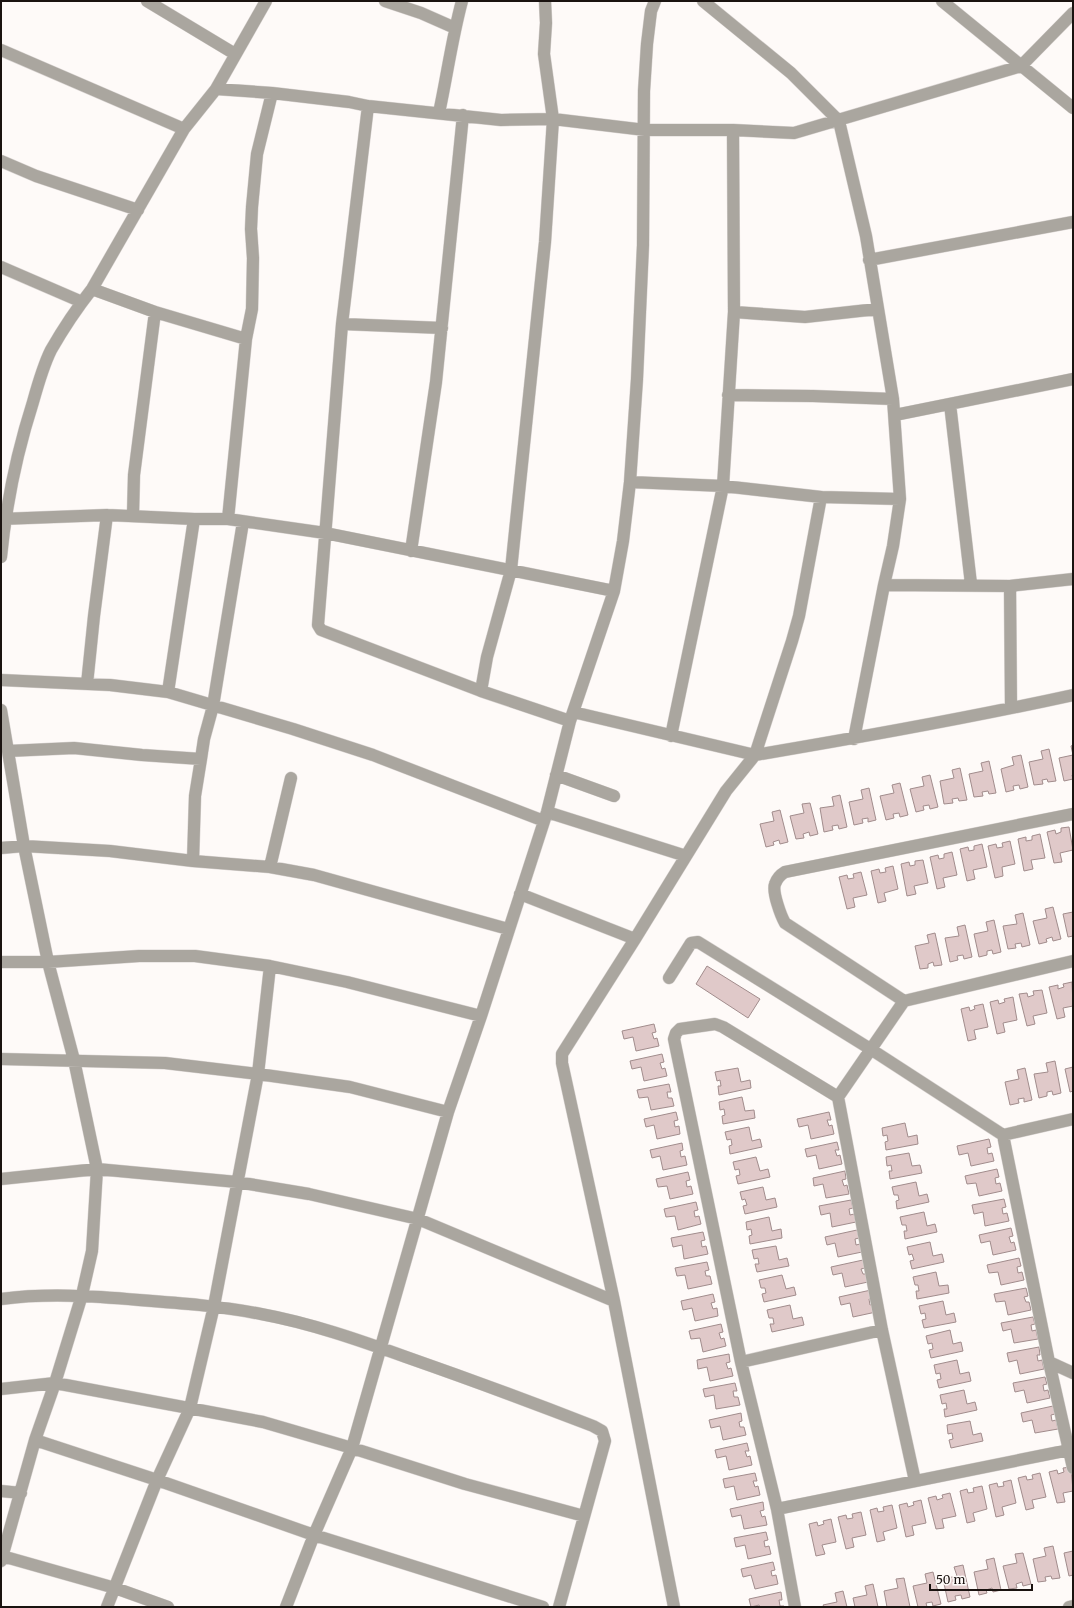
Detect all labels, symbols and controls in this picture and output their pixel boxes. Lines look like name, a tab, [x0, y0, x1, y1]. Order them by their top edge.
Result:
scale bar	[930, 1566, 1032, 1592]
text: 50 m	[936, 1572, 965, 1587]

